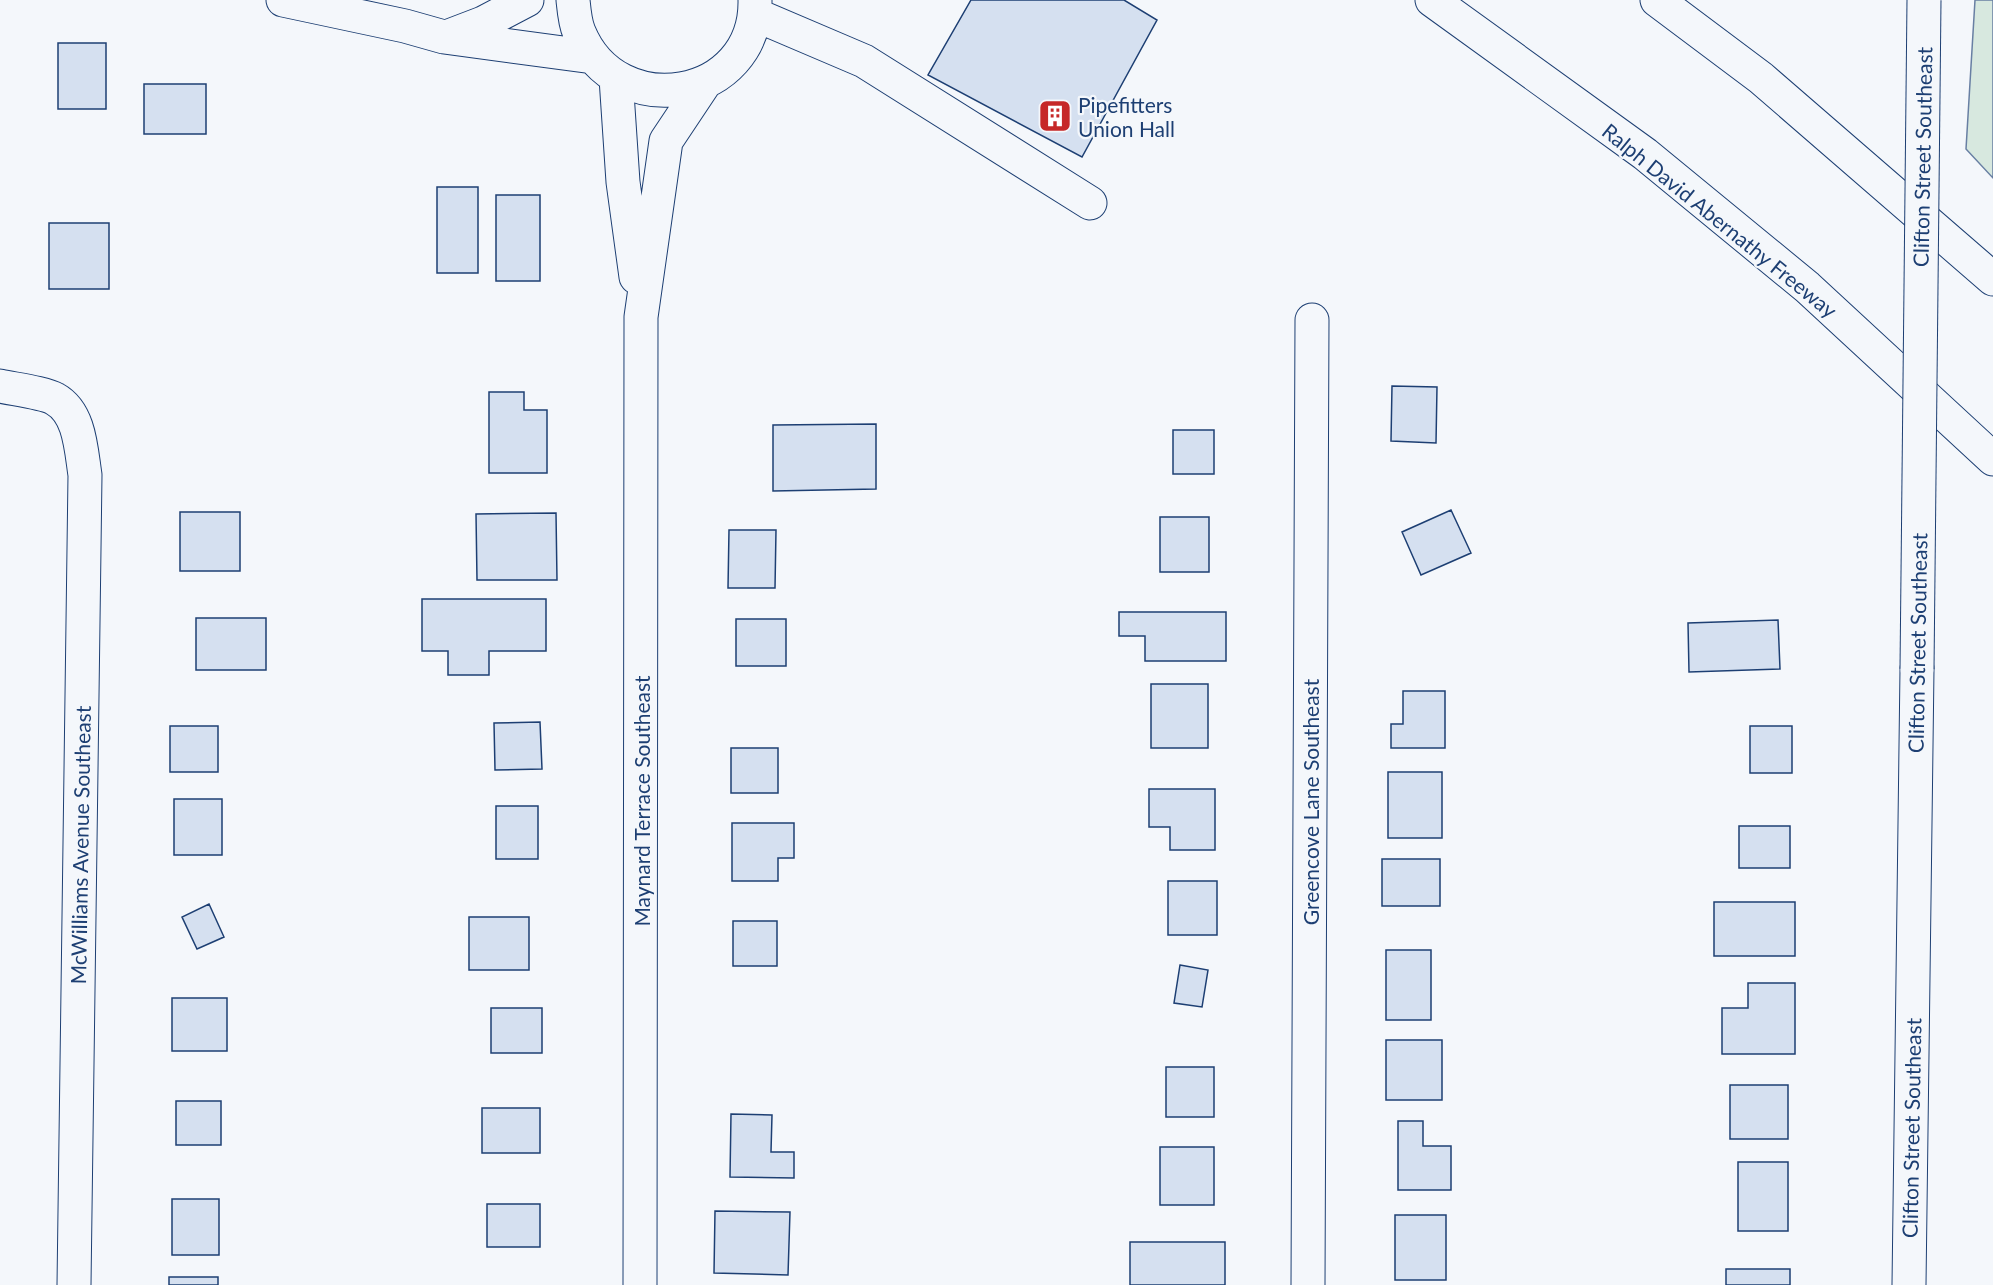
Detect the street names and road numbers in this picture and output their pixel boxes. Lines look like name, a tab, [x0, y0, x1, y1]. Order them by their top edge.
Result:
street label: Clifton Street Southeast	[1908, 46, 1936, 267]
street label: Ralph David Abernathy Freeway	[1598, 118, 1842, 322]
street label: Clifton Street Southeast	[1903, 532, 1931, 753]
street label: Maynard Terrace Southeast	[629, 675, 654, 927]
street label: Greencove Lane Southeast	[1298, 678, 1323, 925]
street label: McWilliams Avenue Southeast	[65, 705, 95, 985]
street label: Clifton Street Southeast	[1897, 1017, 1925, 1238]

